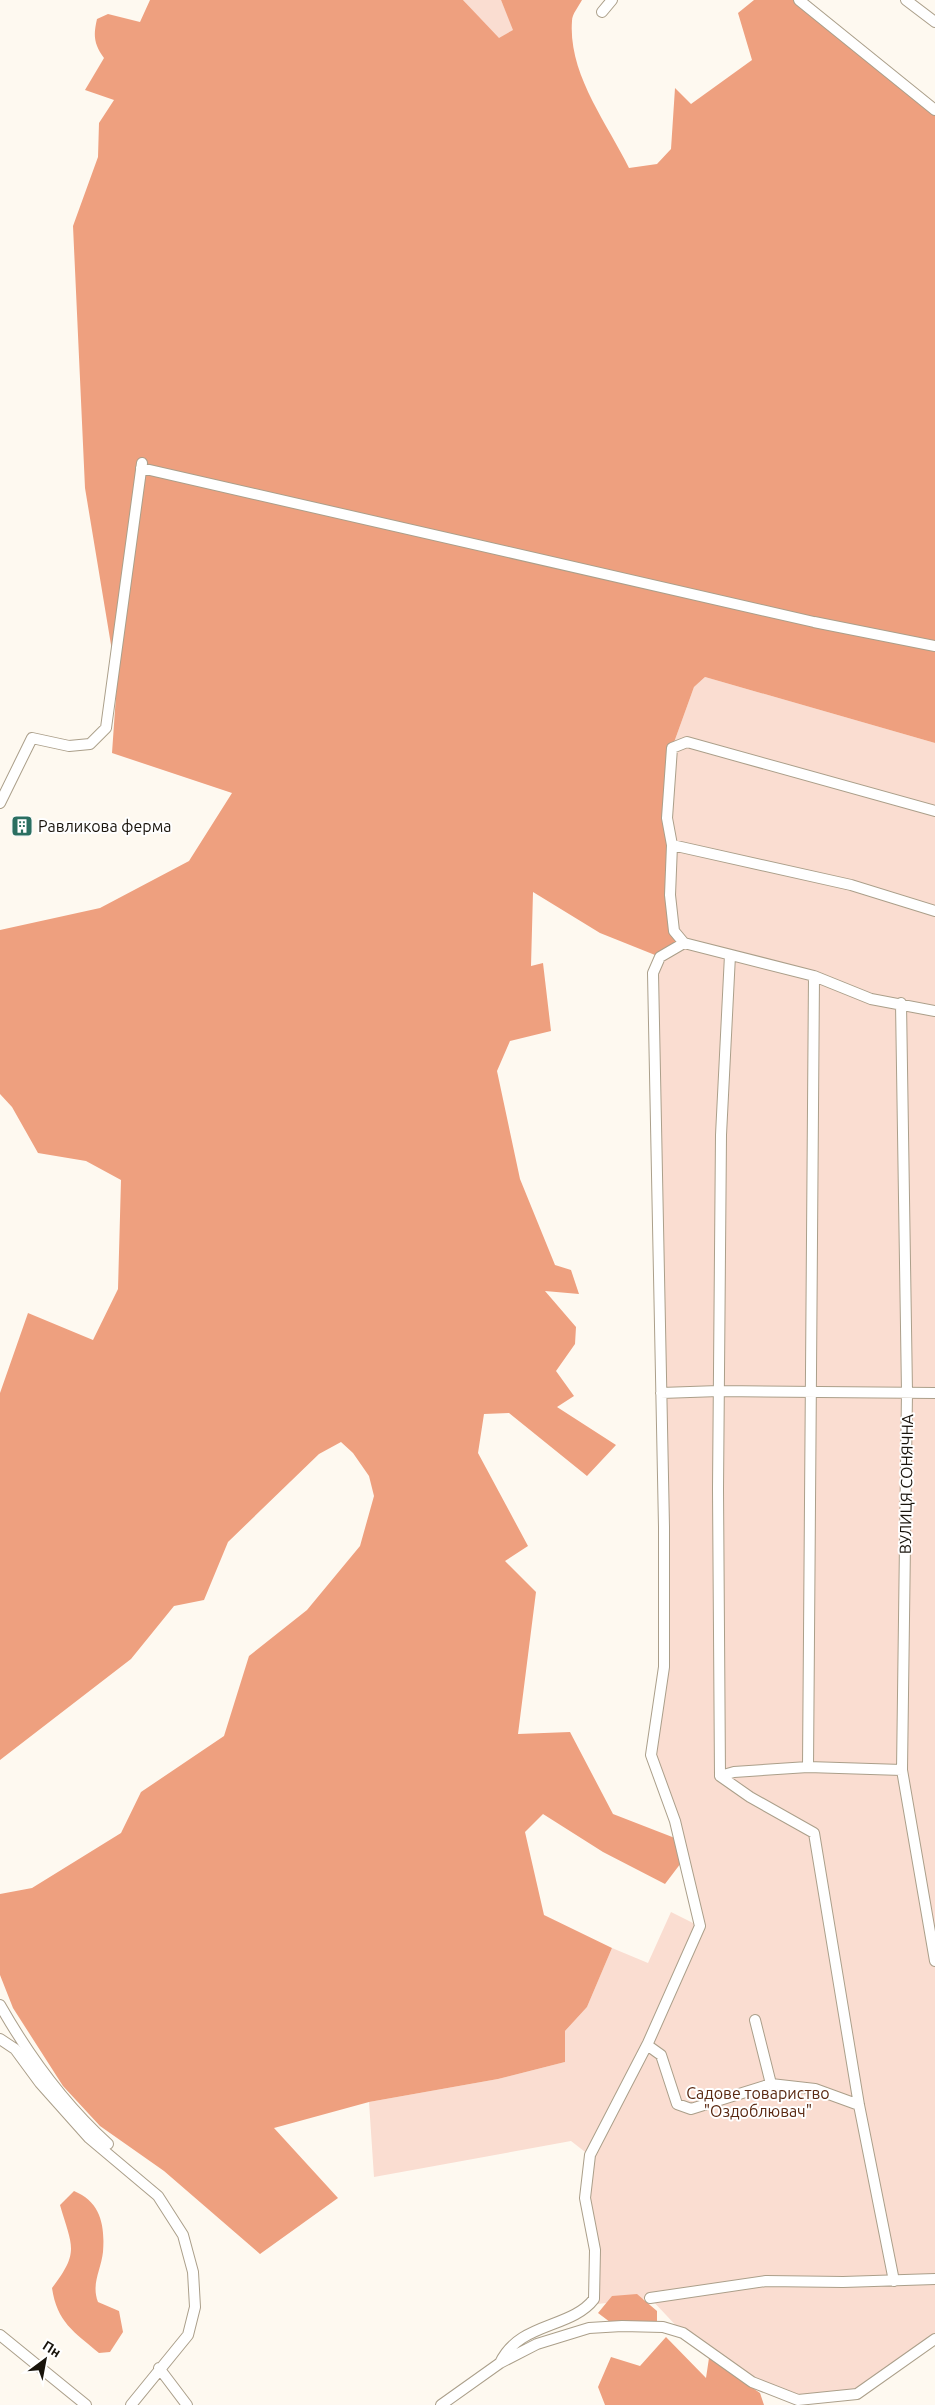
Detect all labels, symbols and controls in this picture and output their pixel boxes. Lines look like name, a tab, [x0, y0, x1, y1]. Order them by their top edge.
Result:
building icon: Равликова ферма	[10, 814, 34, 838]
place label: Равликова ферма	[38, 817, 172, 835]
street label: ВУЛИЦЯ СОНЯЧНА	[896, 1413, 916, 1554]
park label: Садове товариство "Оздоблювач"	[686, 2084, 830, 2120]
north arrow	[20, 2335, 70, 2385]
text: Пн	[40, 2337, 64, 2361]

